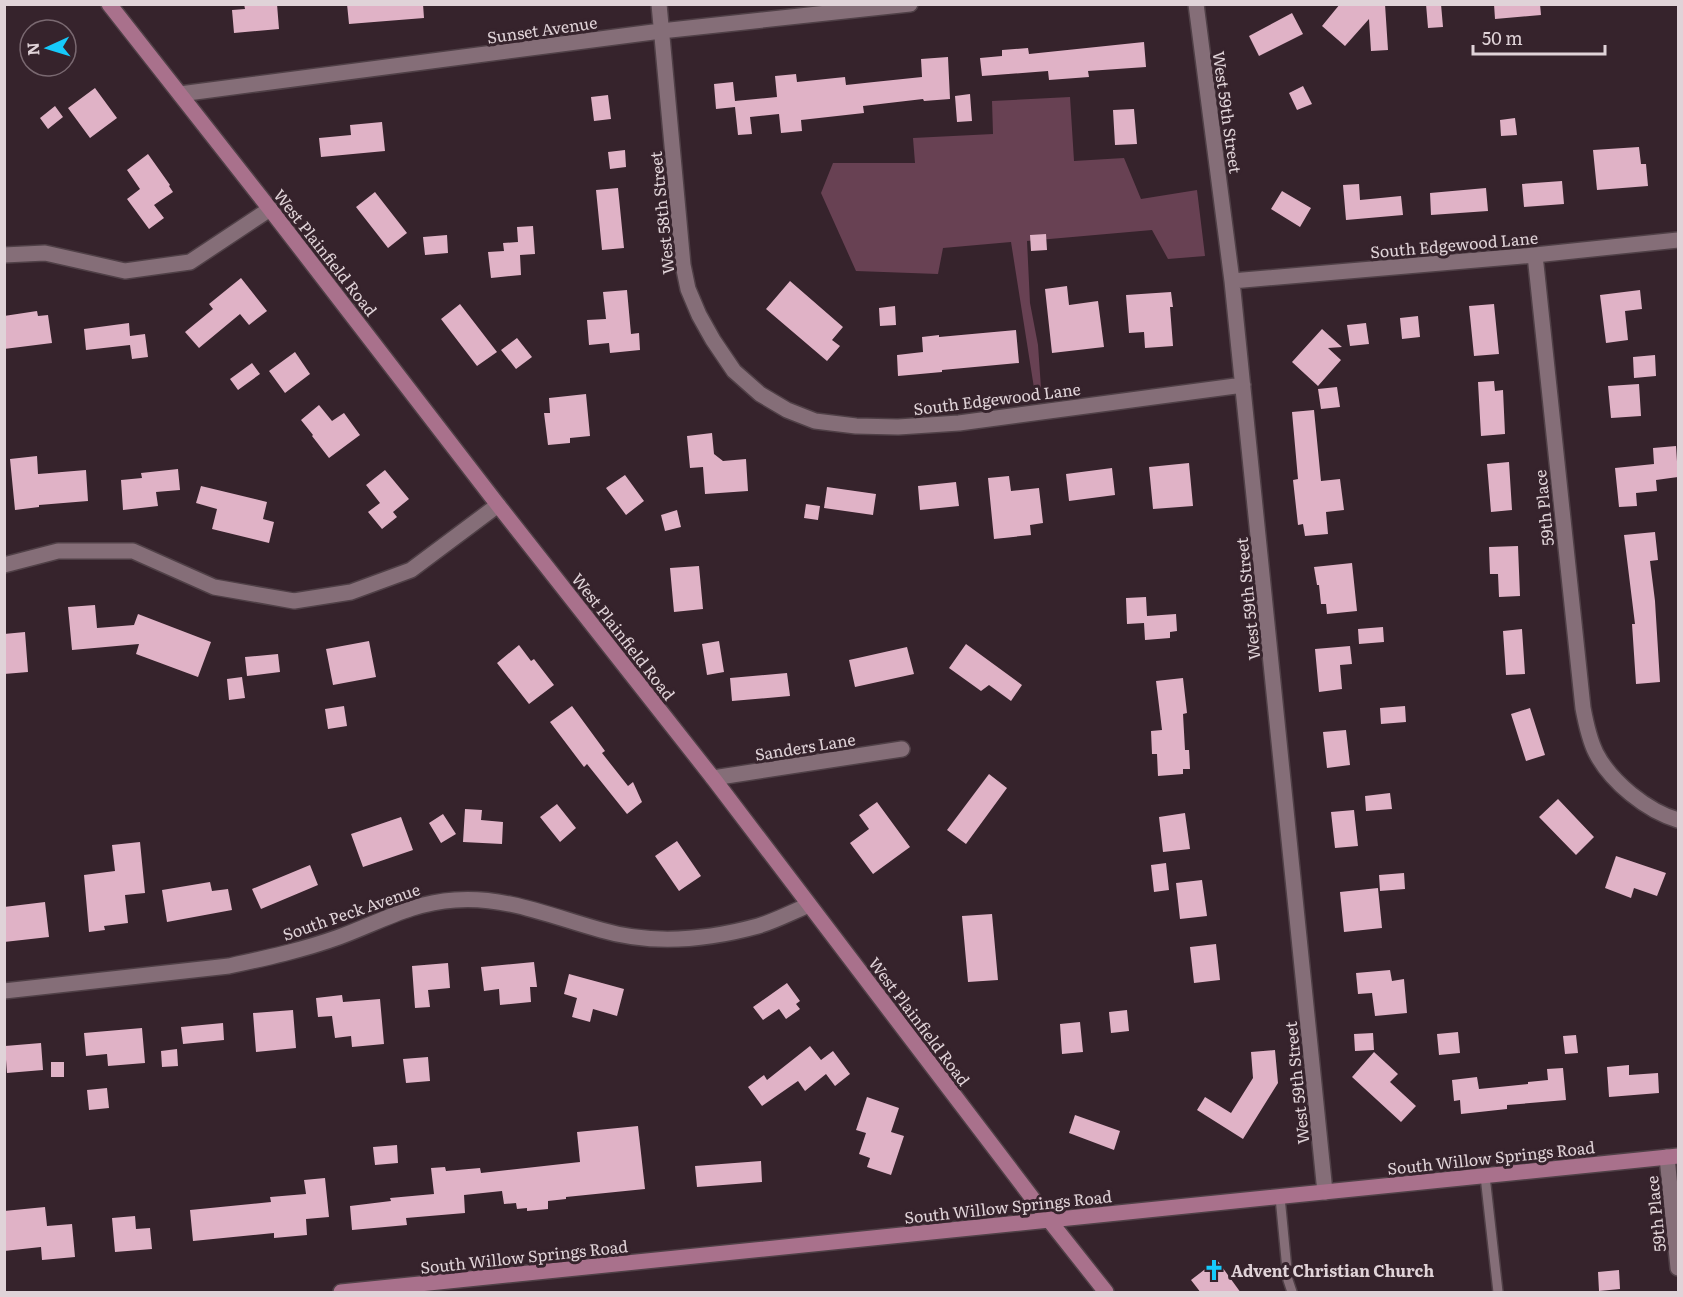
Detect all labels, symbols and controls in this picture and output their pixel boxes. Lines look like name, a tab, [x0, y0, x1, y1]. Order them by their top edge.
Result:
street label: Sunset Avenue	[485, 9, 599, 49]
north arrow	[18, 18, 78, 78]
scale bar	[1473, 18, 1605, 56]
text: 50 m	[1482, 24, 1523, 51]
text: N	[20, 42, 44, 57]
street label: West 59th Street	[1208, 49, 1249, 175]
street label: West 58th Street	[643, 150, 679, 276]
street label: West Plainfield Road	[269, 183, 384, 321]
street label: South Edgewood Lane	[1369, 225, 1539, 263]
street label: South Edgewood Lane	[912, 376, 1082, 420]
street label: 59th Place	[1527, 469, 1559, 547]
street label: West 59th Street	[1229, 536, 1265, 662]
street label: West Plainfield Road	[567, 567, 682, 705]
street label: Sanders Lane	[753, 726, 857, 766]
street label: South Peck Avenue	[279, 876, 423, 946]
street label: West Plainfield Road	[864, 952, 977, 1091]
street label: West 59th Street	[1278, 1020, 1314, 1146]
street label: South Willow Springs Road	[1386, 1134, 1596, 1180]
street label: 59th Place	[1639, 1175, 1671, 1253]
street label: South Willow Springs Road	[903, 1183, 1113, 1229]
street label: South Willow Springs Road	[419, 1233, 629, 1279]
church icon: Advent Christian Church	[1202, 1258, 1226, 1282]
place label: Advent Christian Church	[1231, 1258, 1434, 1282]

